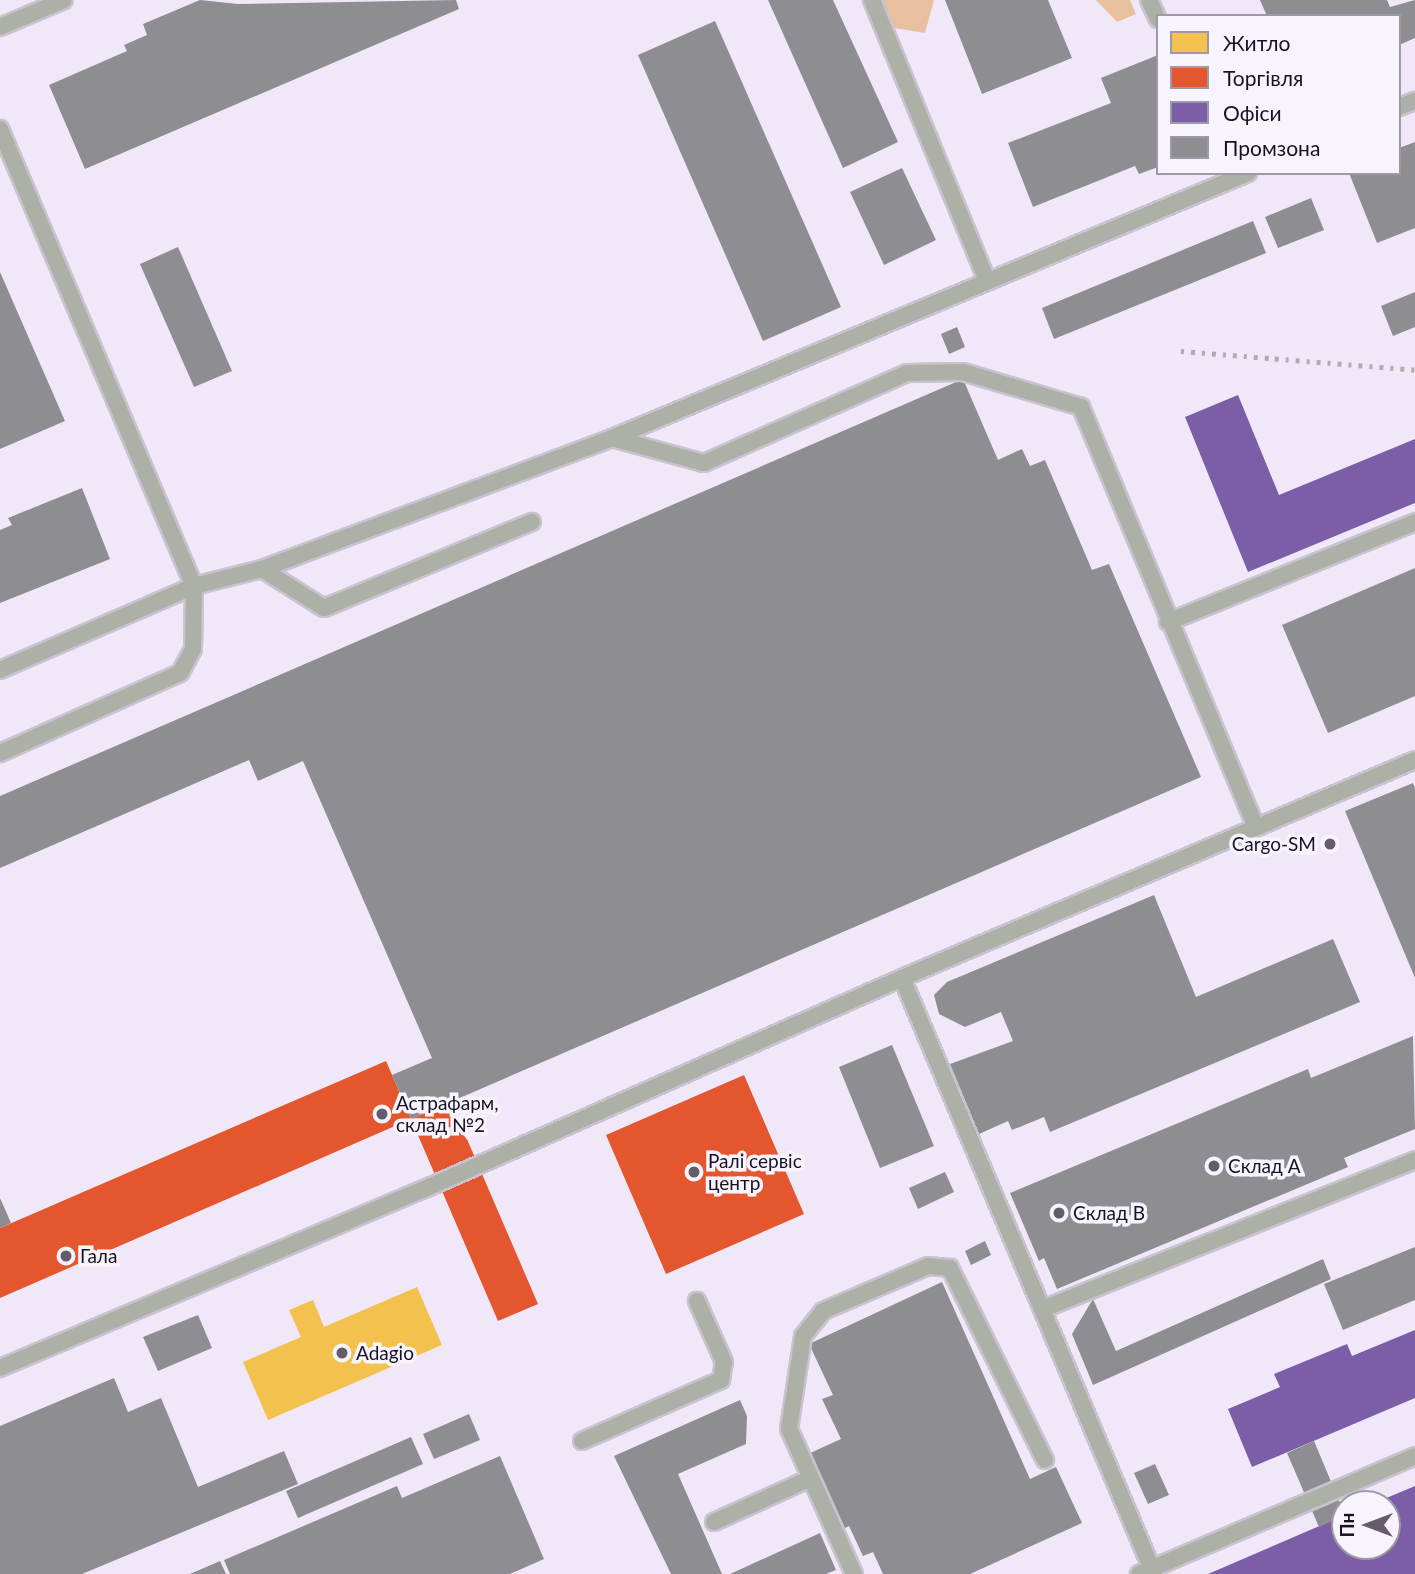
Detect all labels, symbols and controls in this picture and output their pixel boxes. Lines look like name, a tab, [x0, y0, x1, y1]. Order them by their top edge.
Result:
legend	[1156, 14, 1401, 175]
text: Житло	[1223, 30, 1290, 55]
text: Торгівля	[1223, 65, 1303, 90]
text: Офіси	[1223, 100, 1282, 125]
text: Промзона	[1223, 135, 1320, 160]
place label: Cargo-SM	[1232, 833, 1316, 855]
marker: Cargo-SM	[1322, 836, 1338, 852]
place label: Астрафарм, склад №2	[396, 1092, 499, 1136]
marker: Астрафарм, склад №2	[374, 1106, 390, 1122]
place label: Ралі сервіс центр	[708, 1150, 802, 1194]
place label: Склад A	[1228, 1155, 1300, 1177]
marker: Склад A	[1206, 1158, 1222, 1174]
marker: Ралі сервіс центр	[686, 1164, 702, 1180]
place label: Склад B	[1073, 1202, 1145, 1224]
marker: Склад B	[1051, 1205, 1067, 1221]
place label: Гала	[80, 1245, 117, 1267]
marker: Гала	[58, 1248, 74, 1264]
place label: Adagio	[356, 1342, 414, 1364]
marker: Adagio	[334, 1345, 350, 1361]
north arrow	[1331, 1490, 1401, 1560]
text: Пн	[1335, 1513, 1358, 1537]

